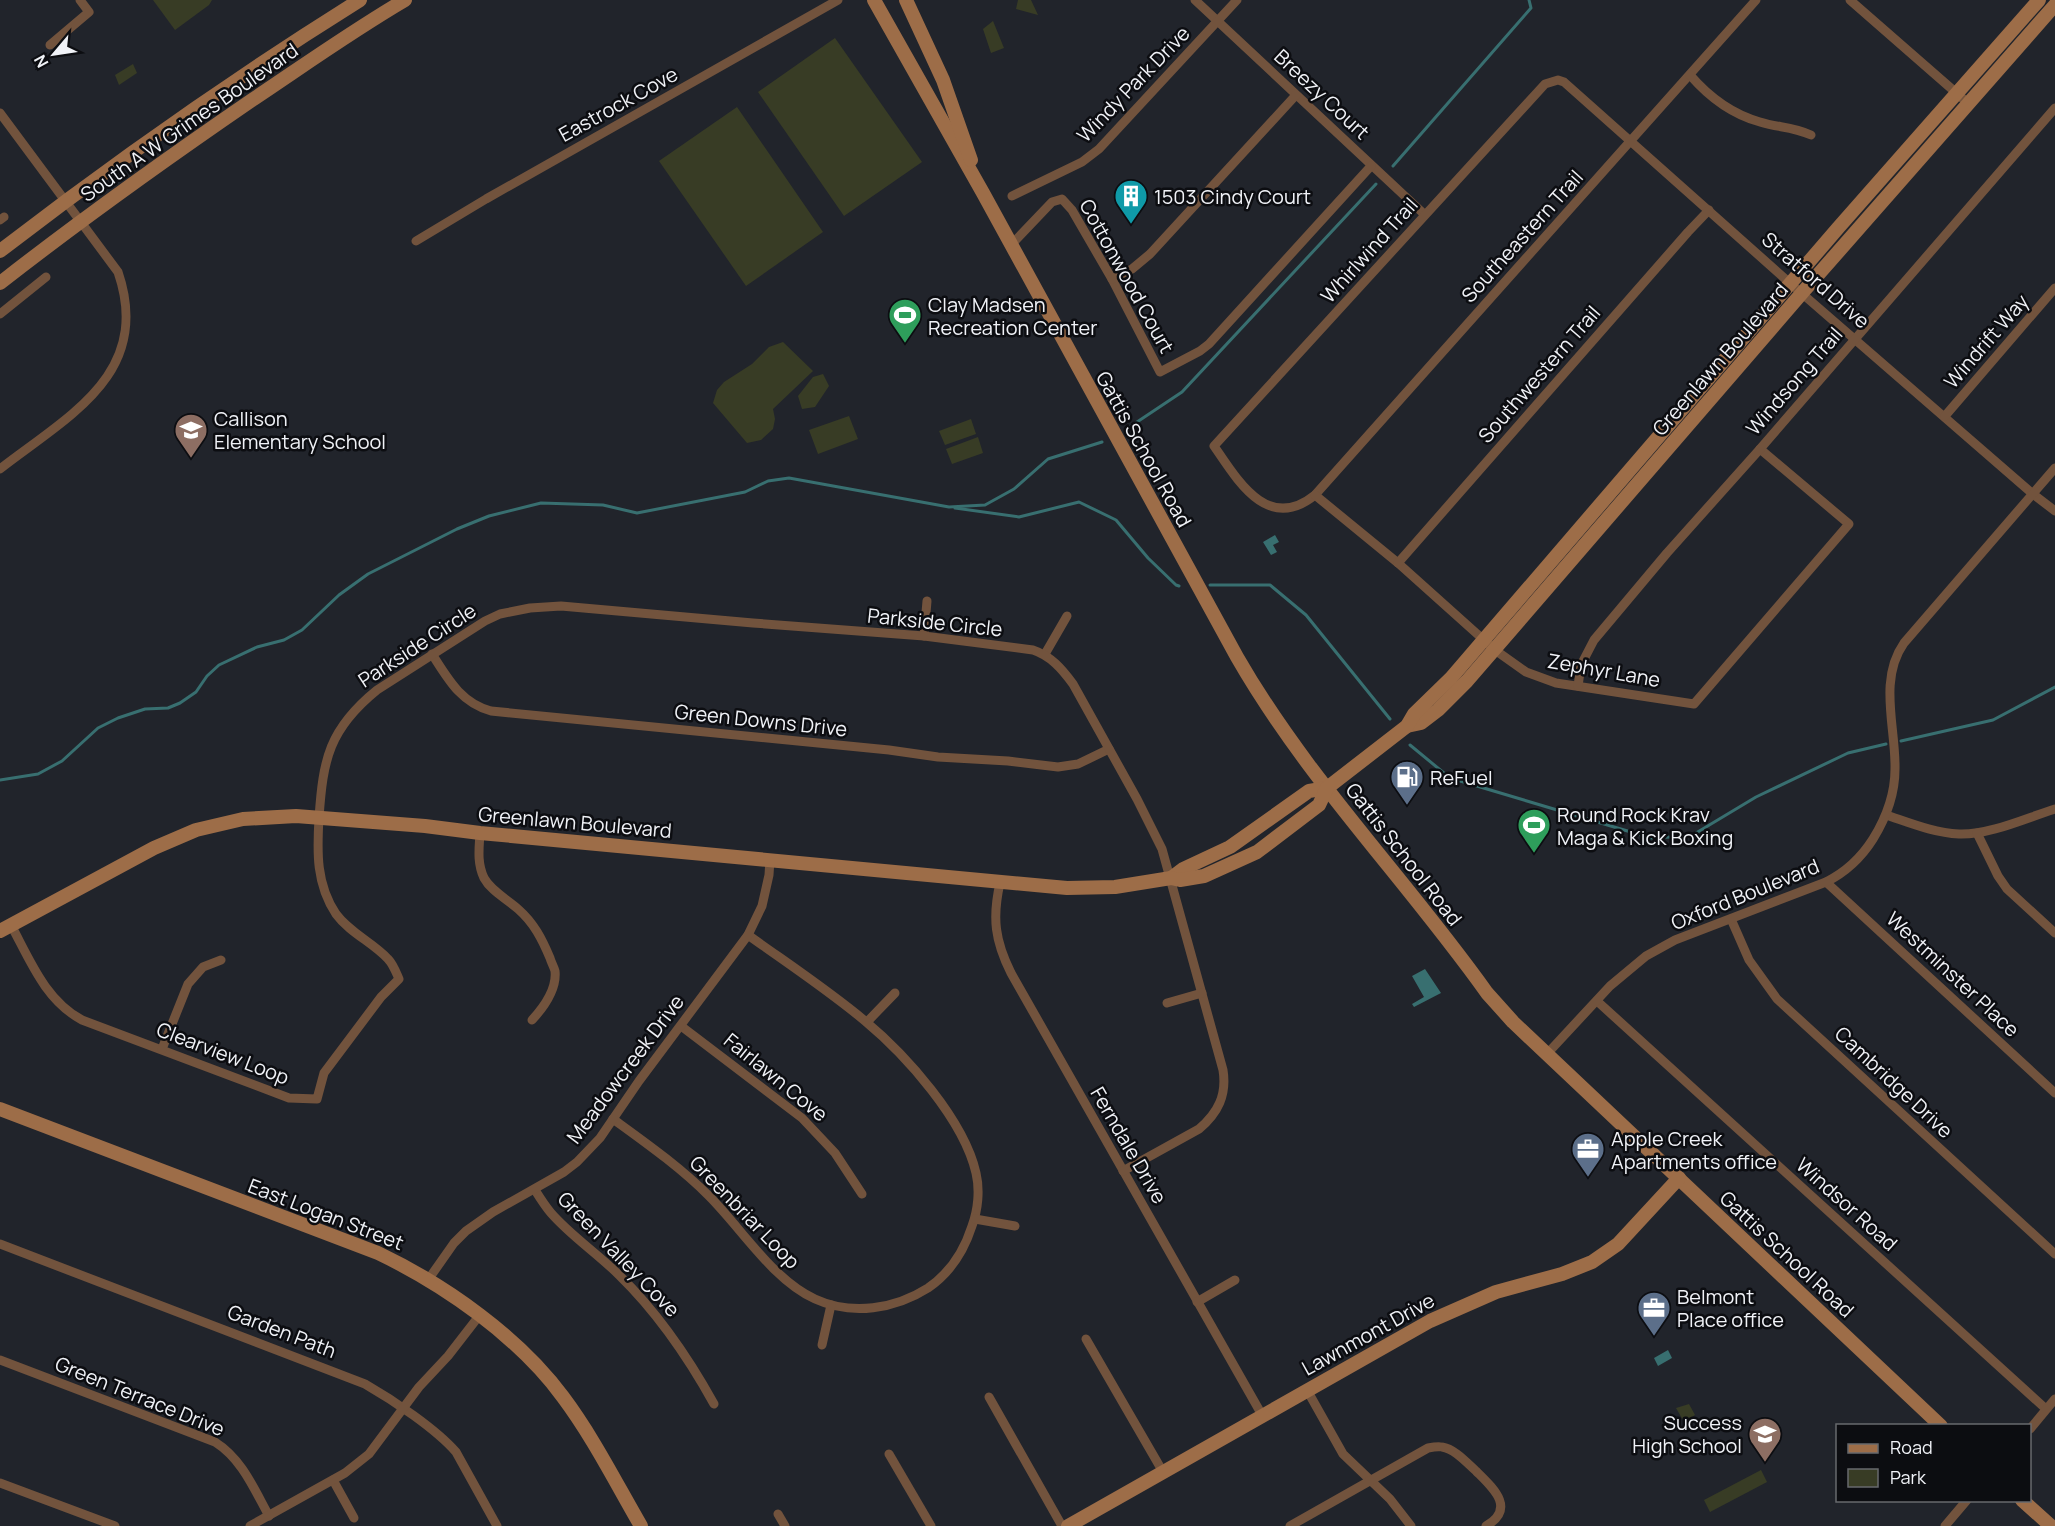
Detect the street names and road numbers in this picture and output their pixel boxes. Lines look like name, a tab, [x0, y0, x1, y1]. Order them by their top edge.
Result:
street label: Windy Park Drive	[1071, 20, 1195, 148]
street label: South A W Grimes Boulevard	[75, 36, 303, 208]
street label: Breezy Court	[1269, 43, 1375, 145]
street label: Eastrock Cove	[554, 60, 682, 148]
street label: Southeastern Trail	[1455, 164, 1589, 308]
street label: Whirlwind Trail	[1314, 192, 1424, 308]
street label: Cottonwood Court	[1073, 194, 1181, 358]
street label: Stratford Drive	[1756, 226, 1876, 334]
street label: Greenlawn Boulevard	[1646, 277, 1794, 441]
street label: Windrift Way	[1938, 288, 2035, 394]
street label: Southwestern Trail	[1472, 300, 1606, 448]
street label: Windsong Trail	[1740, 321, 1848, 441]
street label: Gattis School Road	[1090, 366, 1198, 532]
street label: Parkside Circle	[353, 597, 481, 693]
street label: Parkside Circle	[866, 601, 1004, 643]
street label: Zephyr Lane	[1546, 647, 1662, 693]
street label: Green Downs Drive	[673, 698, 849, 742]
street label: Gattis School Road	[1340, 777, 1468, 931]
street label: Greenlawn Boulevard	[477, 800, 673, 844]
street label: Oxford Boulevard	[1667, 852, 1823, 936]
street label: Westminster Place	[1881, 905, 2025, 1043]
street label: Meadowcreek Drive	[560, 989, 690, 1149]
street label: Clearview Loop	[153, 1015, 293, 1091]
street label: Cambridge Drive	[1829, 1020, 1959, 1144]
street label: Fairlawn Cove	[718, 1027, 834, 1127]
street label: Ferndale Drive	[1085, 1082, 1173, 1208]
street label: Greenbriar Loop	[684, 1149, 806, 1275]
street label: Windsor Road	[1791, 1151, 1903, 1257]
street label: East Logan Street	[244, 1172, 408, 1256]
street label: Green Valley Cove	[552, 1185, 686, 1323]
street label: Gattis School Road	[1714, 1185, 1860, 1323]
street label: Lawnmont Drive	[1297, 1286, 1439, 1382]
street label: Garden Path	[224, 1298, 340, 1364]
street label: Green Terrace Drive	[51, 1350, 229, 1442]

